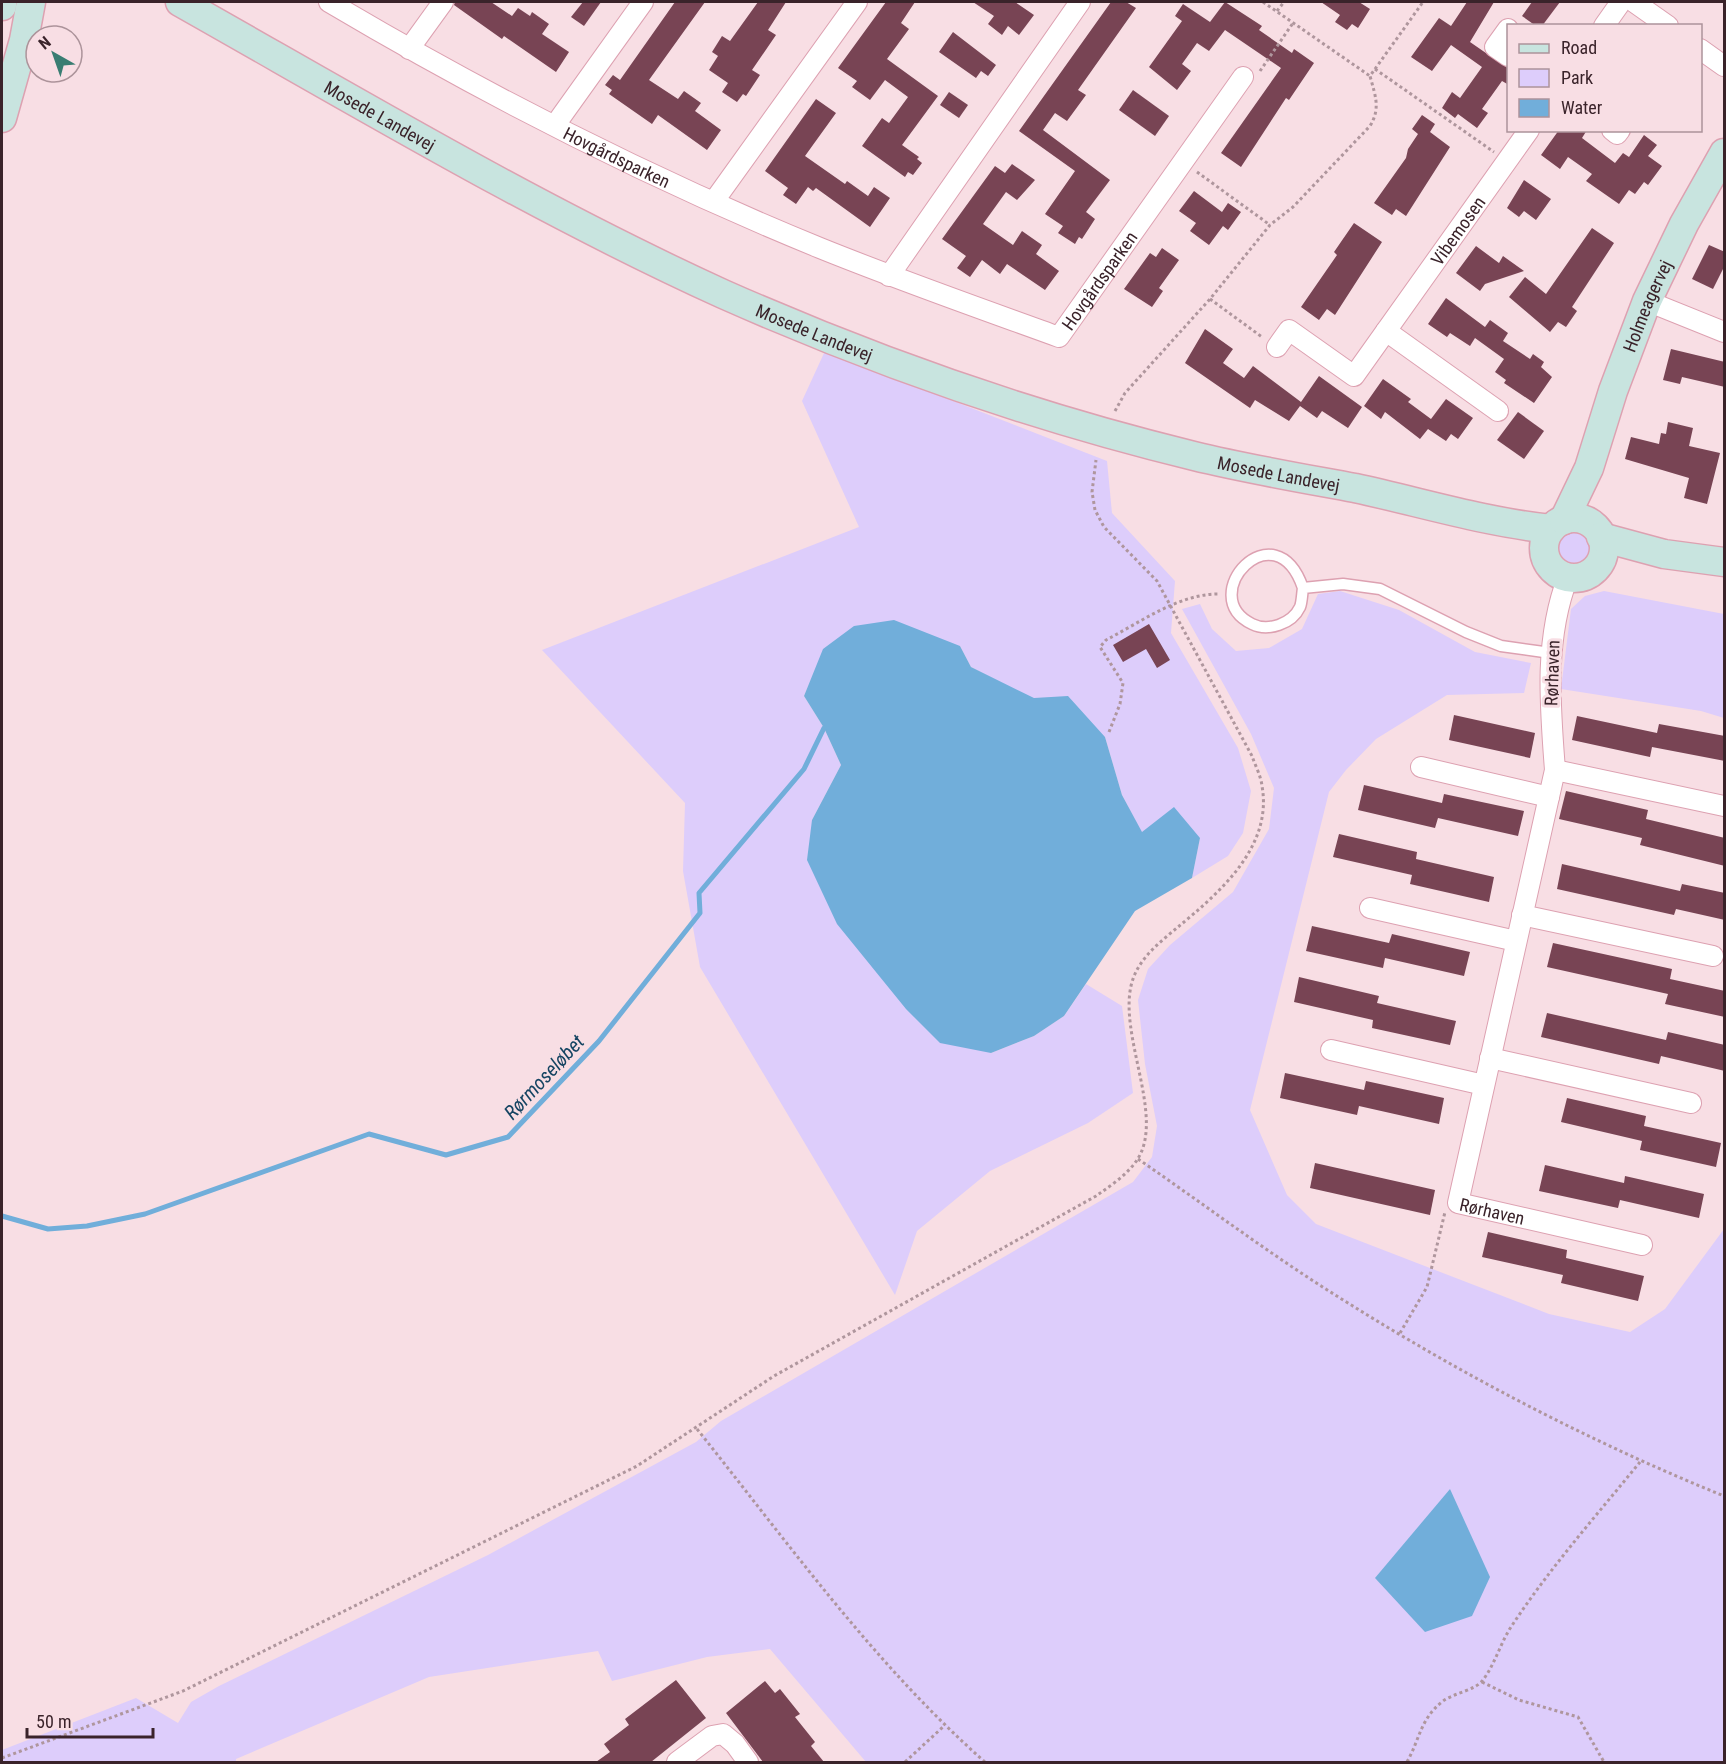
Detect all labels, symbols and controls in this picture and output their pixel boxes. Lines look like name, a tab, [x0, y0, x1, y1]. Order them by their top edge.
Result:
north arrow	[24, 24, 84, 84]
legend	[1507, 24, 1702, 132]
text: N	[35, 32, 55, 53]
text: Road	[1561, 37, 1597, 58]
text: Park	[1561, 67, 1593, 88]
street label: Mosede Landevej	[321, 76, 439, 155]
text: Water	[1561, 97, 1603, 118]
street label: Hovgårdsparken	[560, 122, 673, 192]
street label: Vibemosen	[1426, 192, 1489, 269]
street label: Hovgårdsparken	[1057, 227, 1141, 334]
street label: Holmeagervej	[1618, 256, 1676, 355]
street label: Mosede Landevej	[753, 299, 876, 365]
street label: Mosede Landevej	[1216, 451, 1342, 496]
street label: Rørhaven	[1540, 640, 1564, 706]
water label: Rørmoseløbet	[499, 1030, 589, 1124]
street label: Rørhaven	[1458, 1193, 1527, 1228]
scale bar	[27, 1701, 153, 1739]
text: 50 m	[36, 1711, 71, 1732]

